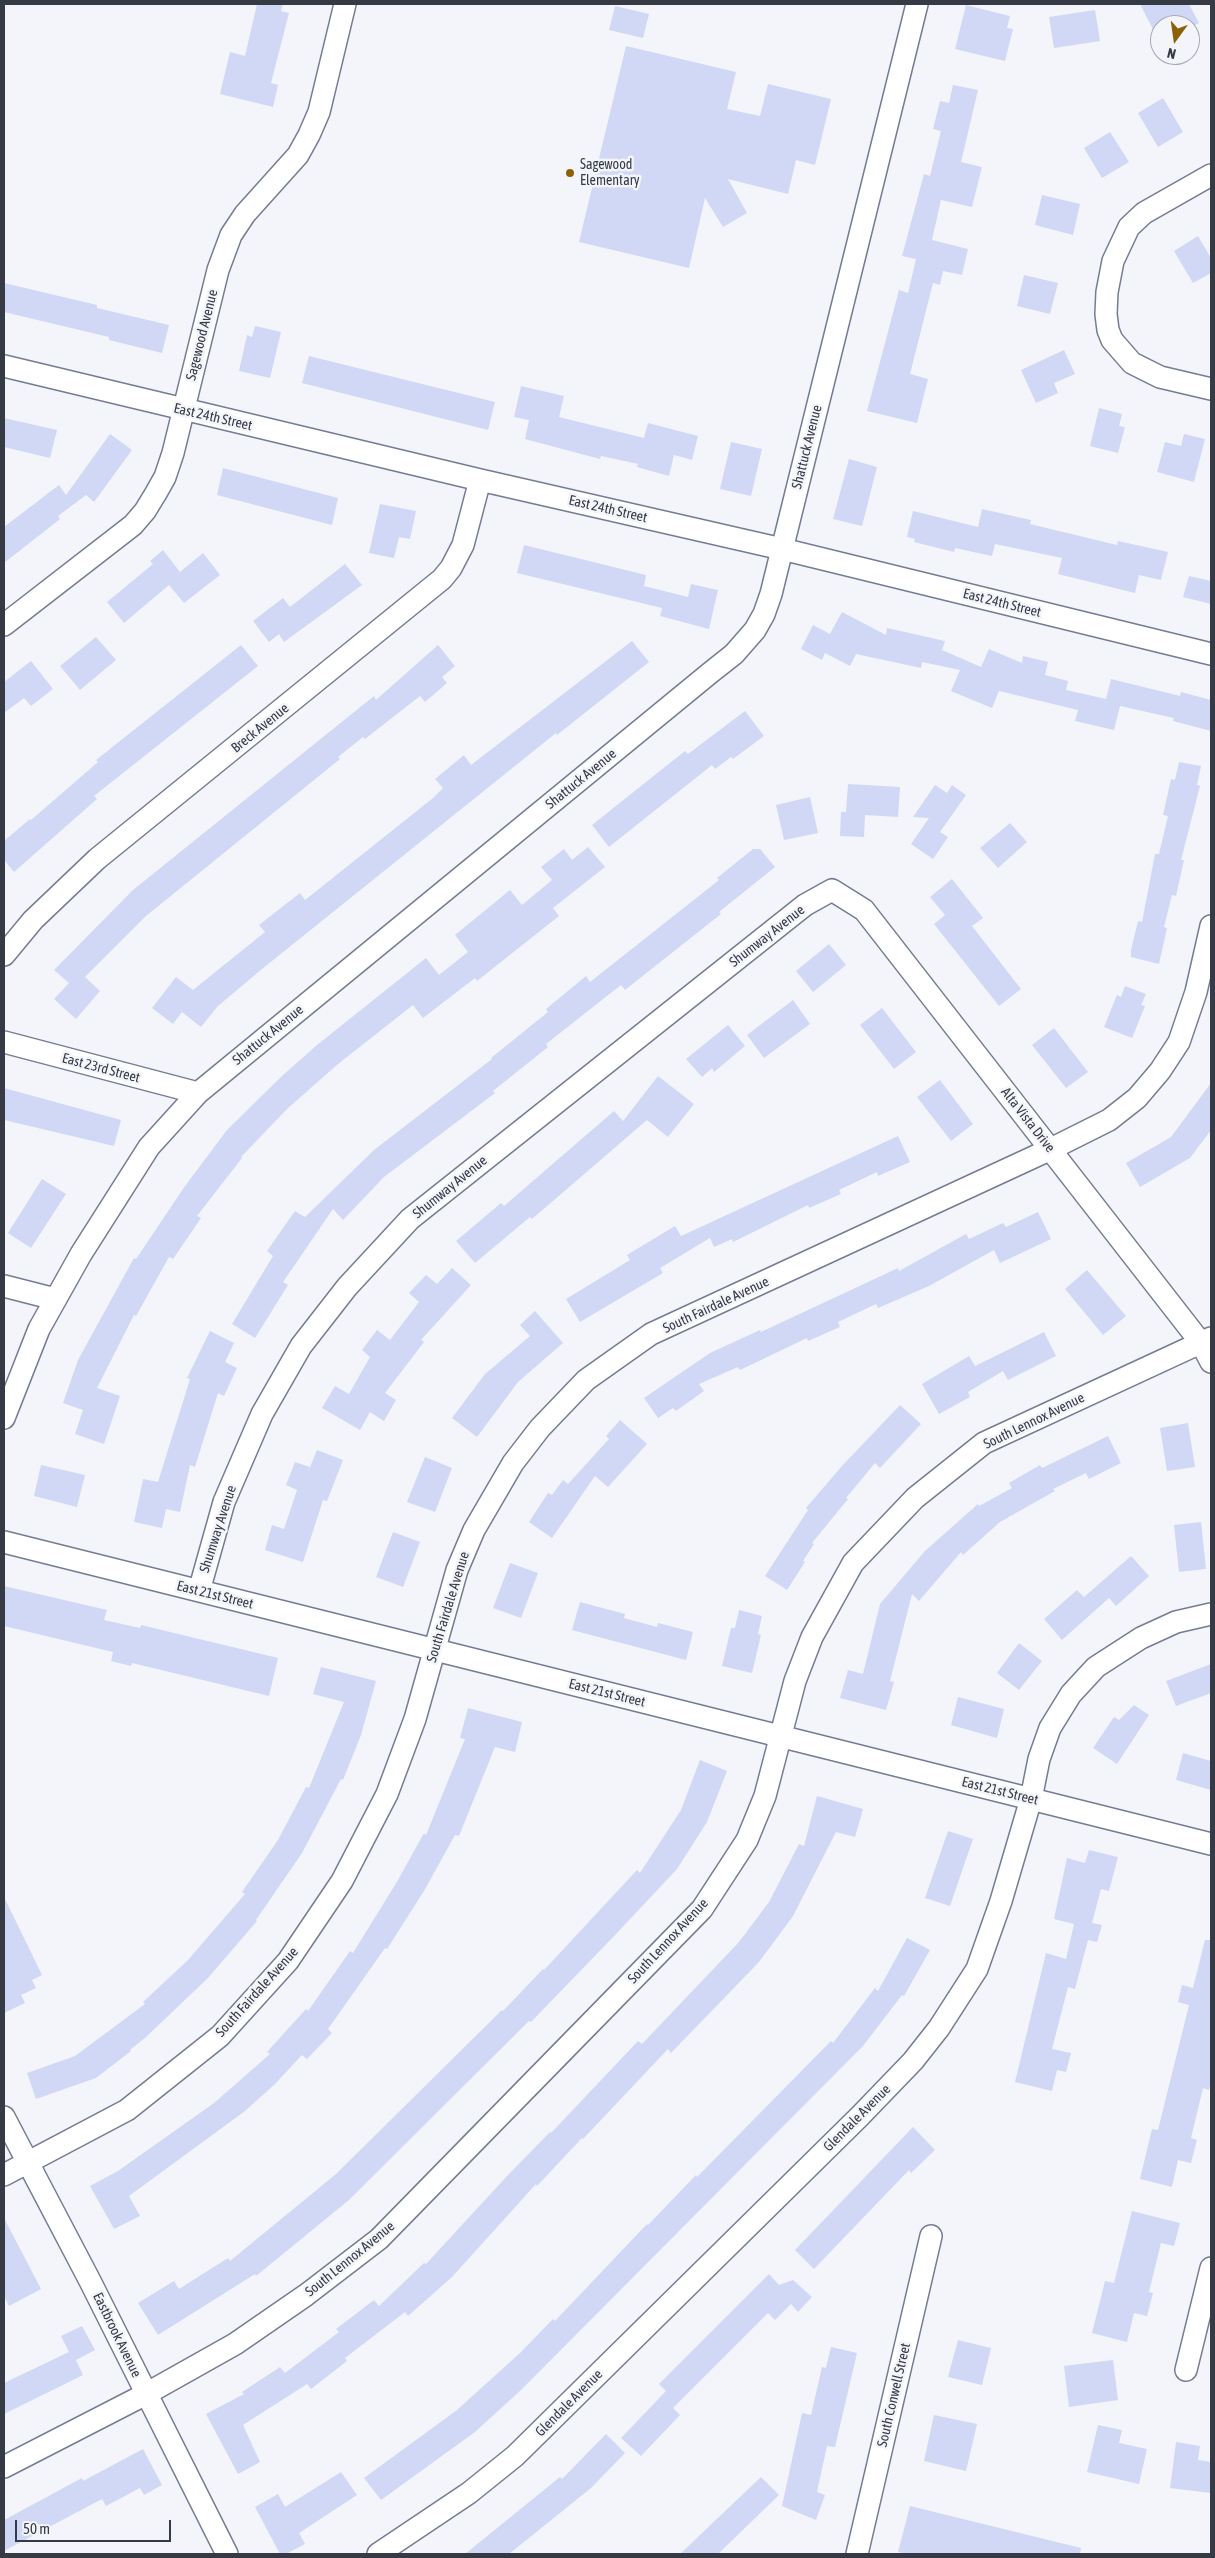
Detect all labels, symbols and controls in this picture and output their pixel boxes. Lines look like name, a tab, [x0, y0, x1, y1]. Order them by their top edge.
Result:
north arrow	[1150, 15, 1200, 65]
text: N	[1166, 45, 1178, 62]
place label: Sagewood Elementary	[580, 157, 640, 190]
marker: Sagewood Elementary	[564, 167, 576, 179]
street label: Sagewood Avenue	[183, 288, 221, 382]
street label: East 24th Street	[172, 400, 254, 434]
street label: Shattuck Avenue	[788, 403, 826, 491]
street label: East 24th Street	[567, 492, 649, 526]
street label: East 24th Street	[961, 585, 1043, 621]
street label: Breck Avenue	[228, 700, 292, 756]
street label: Shattuck Avenue	[542, 745, 620, 813]
street label: Shumway Avenue	[726, 901, 808, 971]
street label: Shattuck Avenue	[229, 1001, 307, 1069]
street label: East 23rd Street	[60, 1050, 142, 1086]
street label: Alta Vista Drive	[997, 1084, 1059, 1156]
street label: Shumway Avenue	[409, 1152, 491, 1222]
street label: South Fairdale Avenue	[660, 1273, 772, 1337]
street label: South Lennox Avenue	[981, 1389, 1087, 1453]
street label: Shumway Avenue	[196, 1483, 240, 1575]
street label: South Fairdale Avenue	[423, 1550, 473, 1664]
street label: East 21st Street	[175, 1577, 255, 1613]
street label: East 21st Street	[567, 1675, 647, 1711]
street label: East 21st Street	[960, 1773, 1040, 1809]
street label: South Lennox Avenue	[624, 1895, 712, 1987]
street label: South Fairdale Avenue	[212, 1944, 302, 2040]
street label: Glendale Avenue	[820, 2081, 894, 2155]
street label: South Lennox Avenue	[302, 2218, 398, 2300]
street label: Eastbrook Avenue	[89, 2290, 145, 2380]
street label: South Conwell Street	[874, 2341, 914, 2449]
street label: Glendale Avenue	[532, 2366, 606, 2440]
scale bar	[18, 2510, 174, 2542]
text: 50 m	[23, 2520, 50, 2537]

